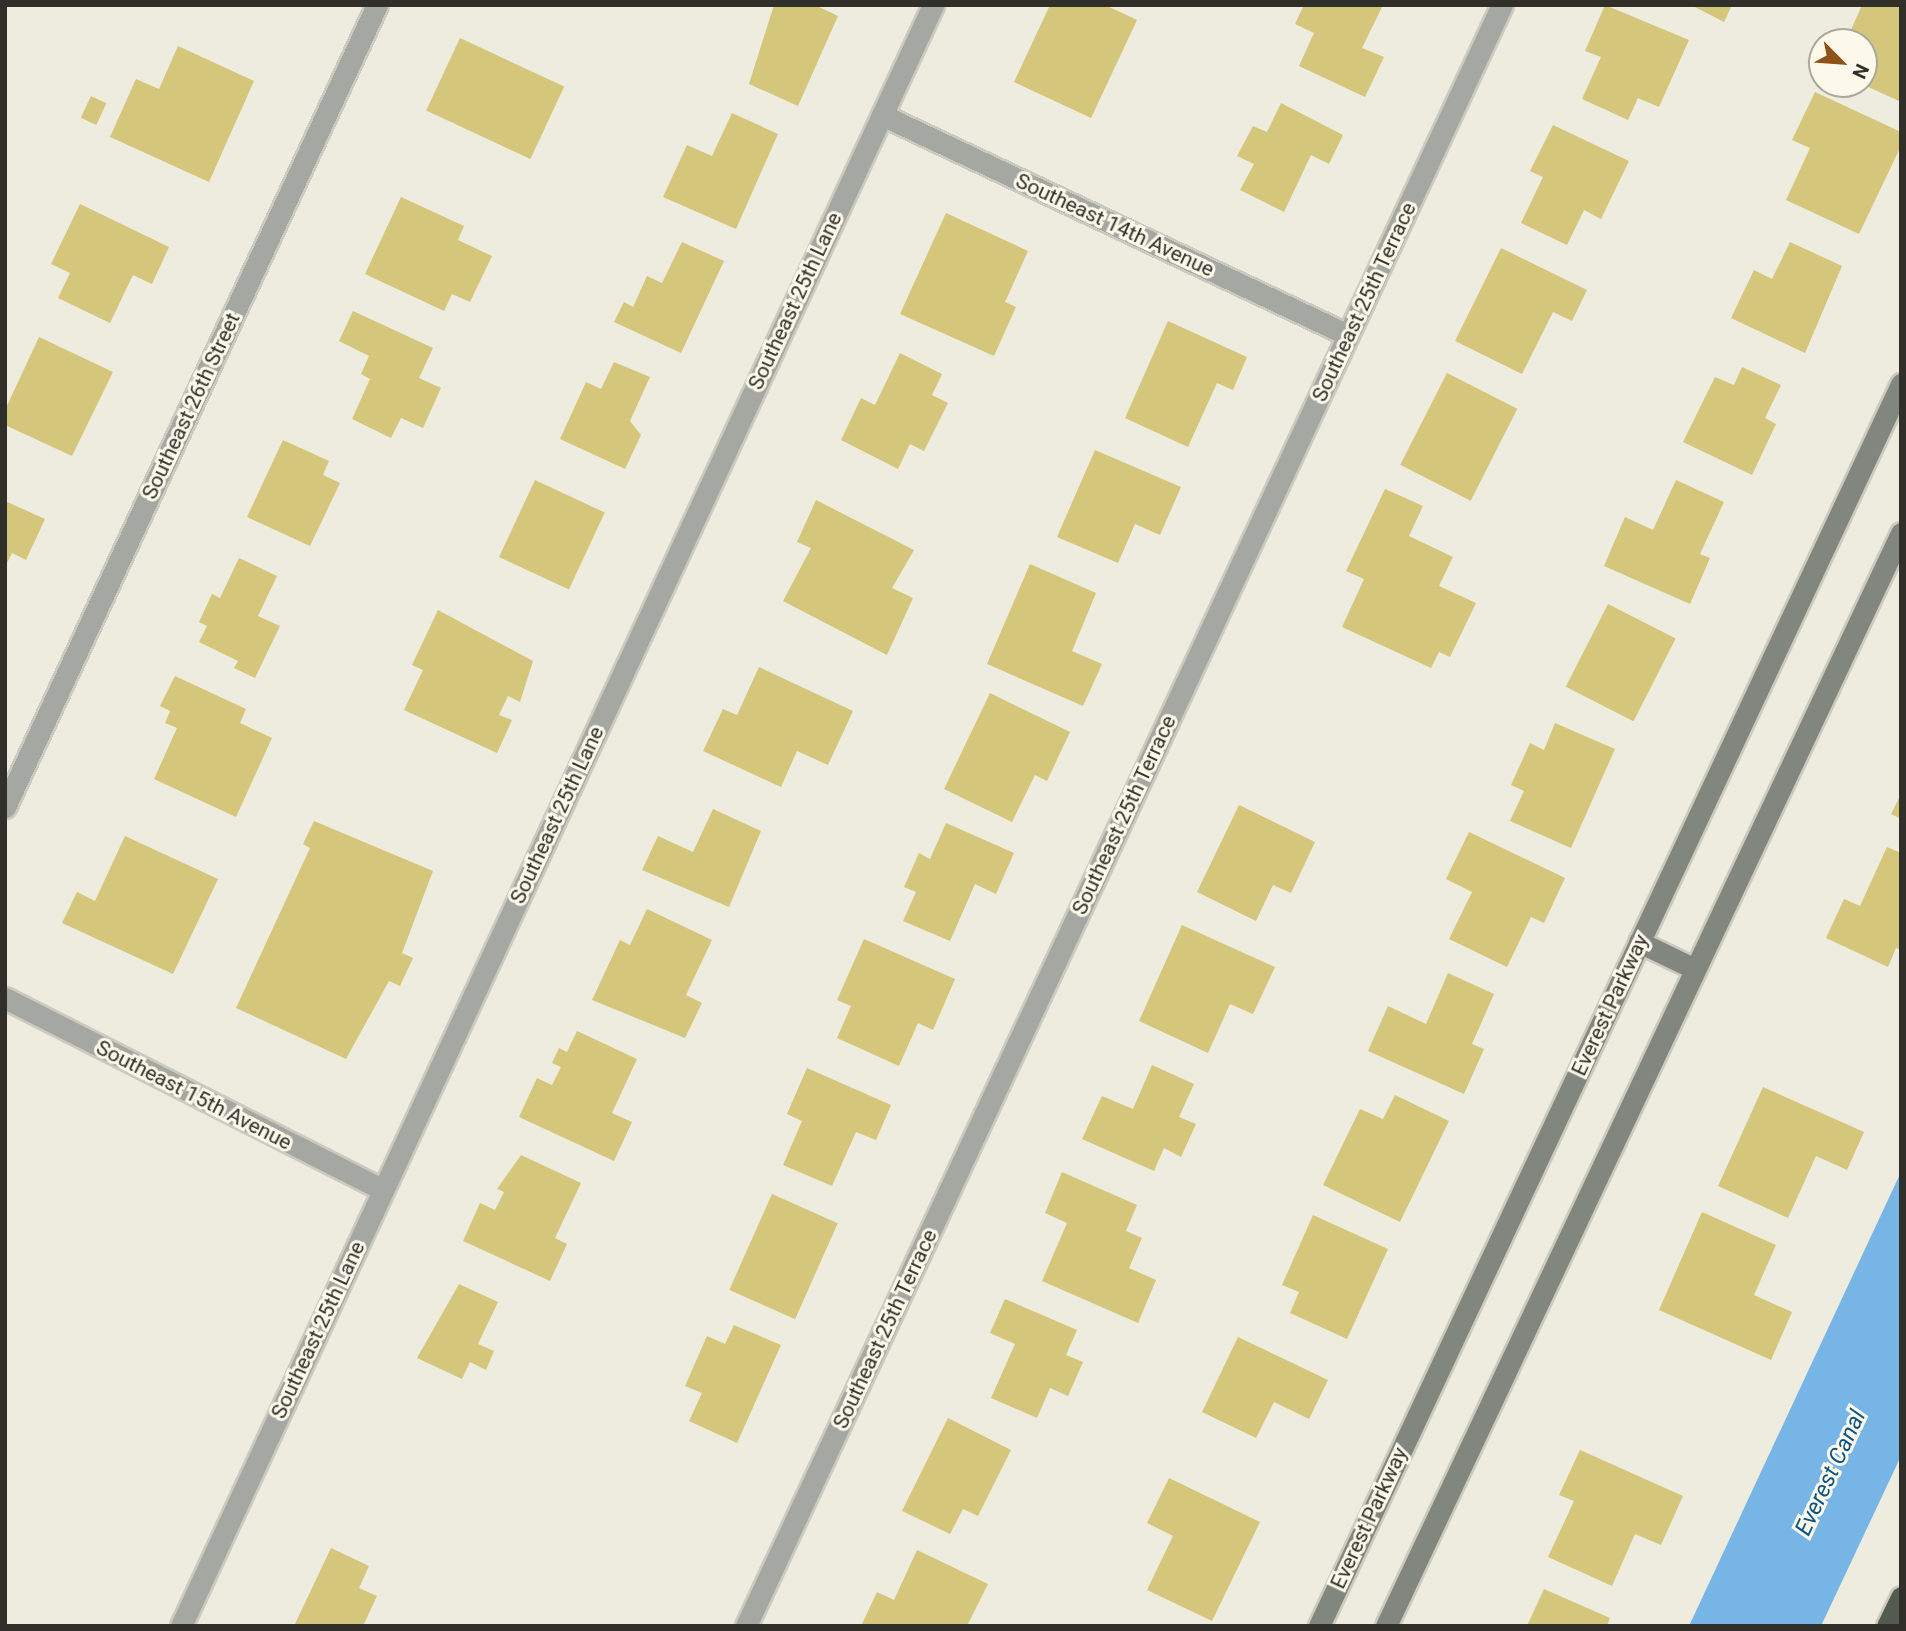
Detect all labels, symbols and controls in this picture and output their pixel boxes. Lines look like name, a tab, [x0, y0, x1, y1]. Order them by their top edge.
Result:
north arrow	[1808, 28, 1878, 98]
text: N	[1847, 60, 1874, 82]
street label: Southeast 14th Avenue	[1012, 168, 1218, 282]
street label: Southeast 25th Terrace	[1307, 198, 1421, 406]
street label: Southeast 25th Lane	[743, 208, 847, 394]
street label: Southeast 26th Street	[137, 309, 245, 503]
street label: Southeast 25th Terrace	[1067, 711, 1181, 919]
street label: Southeast 25th Lane	[505, 722, 609, 908]
street label: Everest Parkway	[1566, 930, 1654, 1080]
street label: Southeast 15th Avenue	[92, 1035, 296, 1155]
street label: Southeast 25th Terrace	[828, 1225, 942, 1433]
street label: Southeast 25th Lane	[266, 1237, 370, 1423]
water label: Everest Canal	[1790, 1406, 1872, 1540]
street label: Everest Parkway	[1325, 1443, 1413, 1593]

